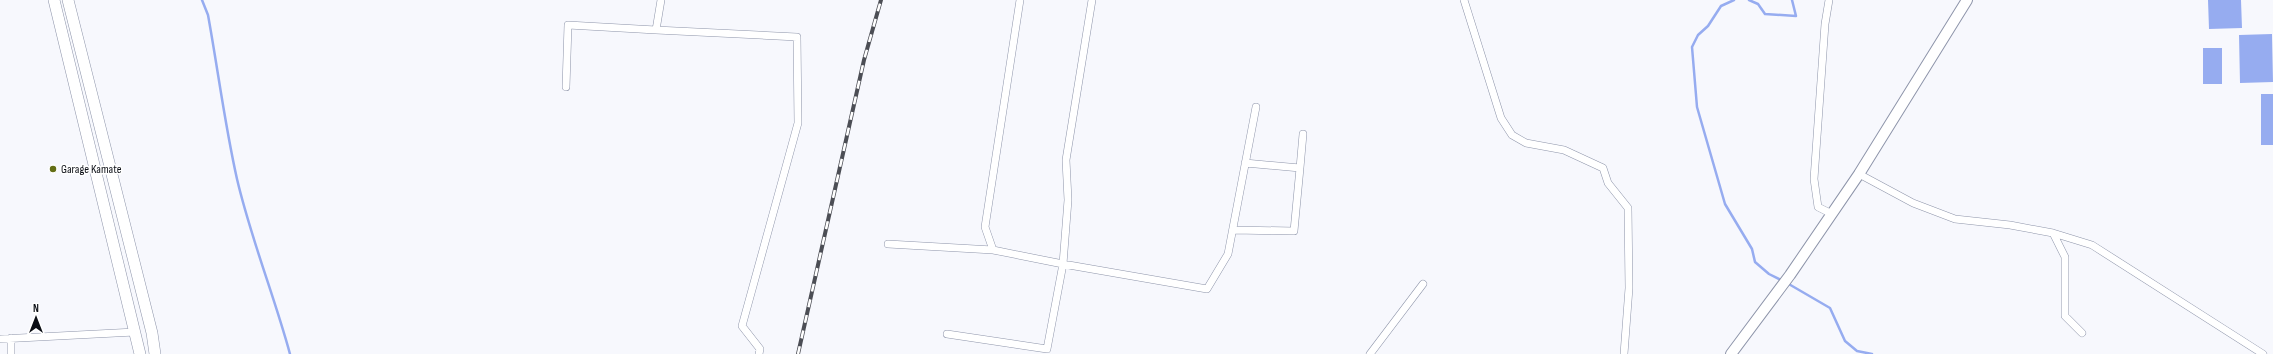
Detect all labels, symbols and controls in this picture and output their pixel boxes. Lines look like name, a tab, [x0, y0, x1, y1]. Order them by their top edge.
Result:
place label: Garage Kamate	[61, 162, 122, 177]
marker: Garage Kamate	[48, 164, 58, 174]
north arrow	[16, 298, 56, 338]
text: N	[33, 302, 39, 315]

